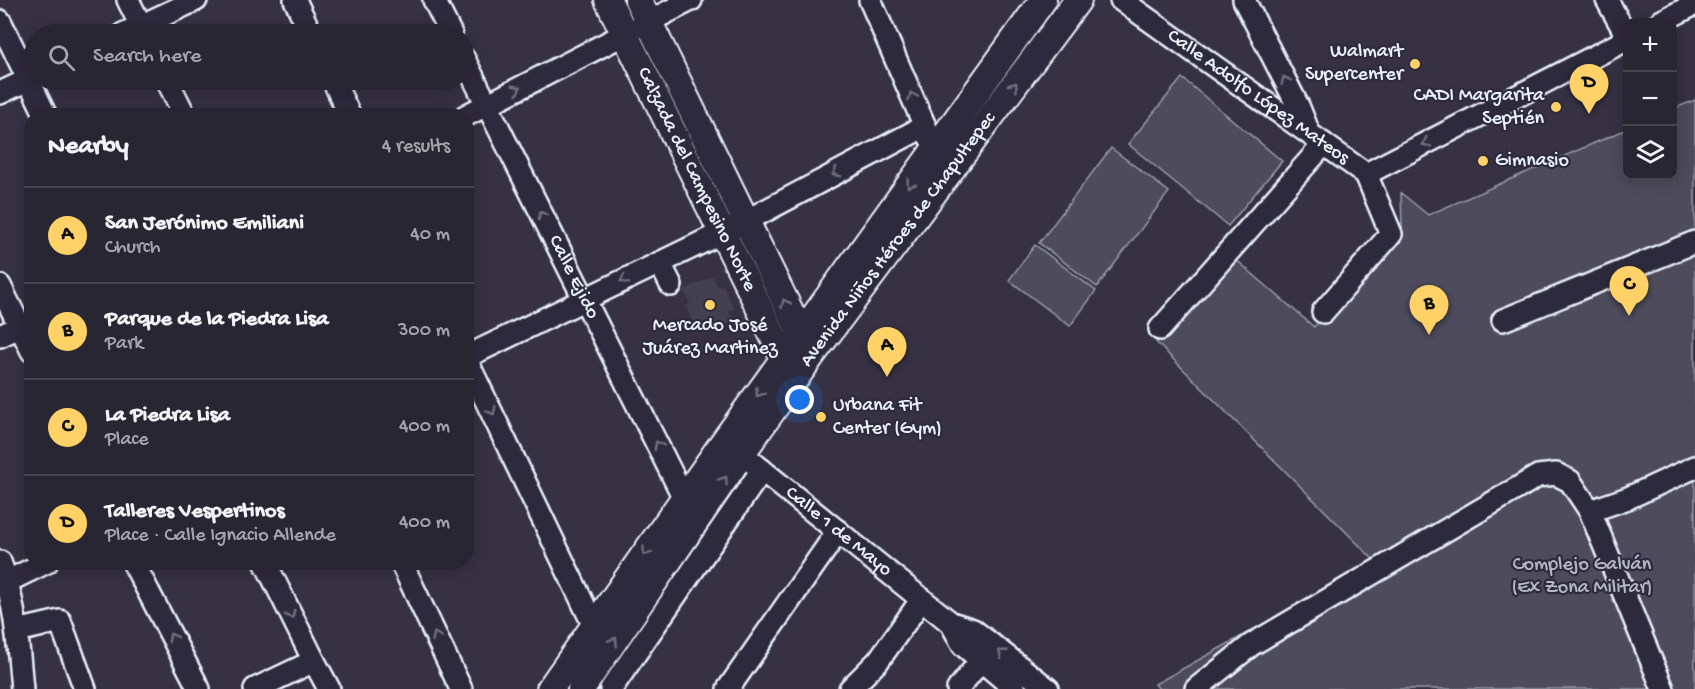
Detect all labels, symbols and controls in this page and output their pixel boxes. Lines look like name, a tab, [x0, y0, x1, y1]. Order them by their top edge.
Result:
map controls	[1623, 18, 1677, 180]
button: +	[1623, 18, 1677, 72]
search box	[24, 24, 474, 90]
street label: Calle Adolfo López Mateos	[1162, 25, 1354, 170]
icon: search	[45, 41, 78, 74]
place label: Walmart Supercenter	[1305, 41, 1405, 87]
text: Search here	[93, 44, 201, 70]
marker: Walmart Supercenter	[1408, 57, 1422, 71]
street label: Calzada del Campesino Norte	[631, 64, 761, 296]
pin: D	[1570, 64, 1608, 114]
button: −	[1623, 72, 1677, 126]
one-way arrow	[1281, 75, 1292, 86]
one-way arrow	[1006, 81, 1017, 92]
one-way arrow	[511, 85, 522, 96]
place label: CADI Margarita Septién	[1414, 85, 1545, 131]
one-way arrow	[907, 91, 919, 102]
marker: CADI Margarita Septién	[1549, 100, 1563, 114]
street label: Avenida Niños Héroes de Chapultepec	[796, 107, 1002, 371]
button: layers	[1623, 126, 1677, 180]
text: Nearby	[48, 132, 129, 163]
text: 4 results	[382, 136, 450, 159]
one-way arrow	[1422, 136, 1432, 147]
place label: Gimnasio	[1495, 150, 1569, 173]
marker: Gimnasio	[1476, 154, 1490, 168]
one-way arrow	[832, 166, 842, 177]
one-way arrow	[906, 177, 917, 188]
one-way arrow	[537, 210, 549, 221]
text: San Jerónimo Emiliani	[105, 211, 304, 237]
text: A	[62, 224, 73, 247]
text: 40 m	[410, 224, 450, 247]
street label: Calle Ejido	[543, 231, 604, 323]
text: Church	[105, 237, 161, 260]
pin: C	[1610, 266, 1648, 316]
one-way arrow	[620, 273, 631, 284]
pin: B	[1410, 286, 1448, 335]
marker: Mercado José Juárez Martinez	[703, 298, 717, 312]
one-way arrow	[780, 298, 792, 309]
text: Parque de la Piedra Lisa	[105, 307, 328, 333]
place label: Mercado José Juárez Martinez	[642, 315, 779, 361]
text: B	[62, 320, 73, 343]
text: 300 m	[398, 320, 450, 343]
pin: A	[868, 328, 906, 377]
text: Park	[105, 333, 143, 356]
your location	[785, 385, 814, 414]
one-way arrow	[755, 386, 766, 397]
place label: Urbana Fit Center (Gym)	[833, 395, 942, 441]
text: La Piedra Lisa	[105, 403, 230, 429]
one-way arrow	[484, 405, 496, 416]
marker: Urbana Fit Center (Gym)	[814, 410, 828, 424]
text: C	[62, 416, 73, 439]
text: 400 m	[399, 416, 450, 439]
text: Place	[105, 429, 149, 452]
one-way arrow	[653, 441, 665, 452]
one-way arrow	[717, 475, 728, 486]
street label: Calle 1 de Mayo	[780, 482, 896, 582]
text: Talleres Vespertinos	[105, 499, 285, 525]
text: D	[61, 512, 74, 535]
text: 400 m	[399, 512, 450, 535]
text: Place · Calle Ignacio Allende	[105, 525, 336, 548]
one-way arrow	[642, 545, 653, 556]
park label: Complejo Galván (Ex Zona Militar)	[1511, 554, 1653, 600]
one-way arrow	[283, 609, 295, 620]
one-way arrow	[431, 632, 443, 643]
one-way arrow	[168, 633, 179, 644]
one-way arrow	[607, 636, 618, 647]
one-way arrow	[997, 649, 1008, 660]

